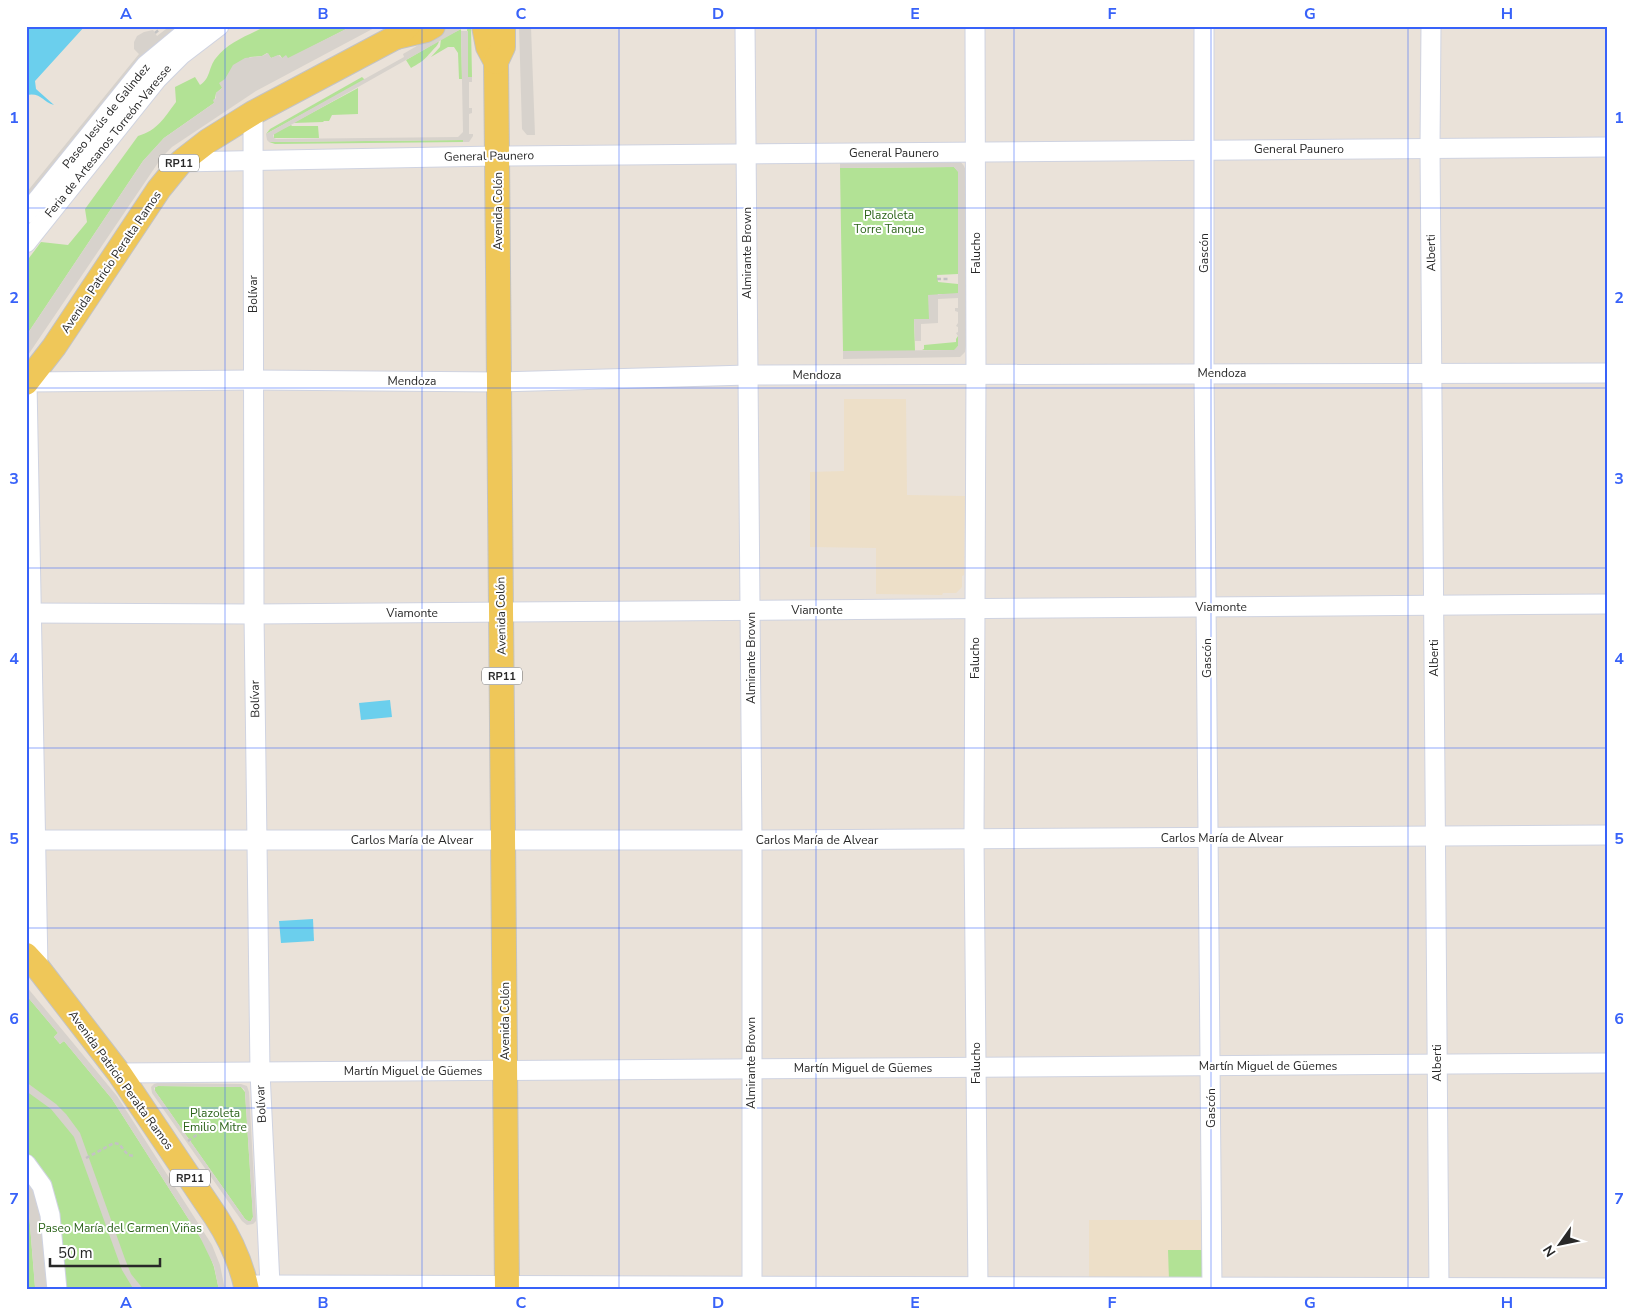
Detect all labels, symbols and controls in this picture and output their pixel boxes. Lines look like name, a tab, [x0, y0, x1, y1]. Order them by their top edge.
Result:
text: A	[120, 3, 132, 25]
text: B	[317, 3, 329, 25]
text: C	[516, 3, 527, 25]
text: D	[712, 3, 724, 25]
text: E	[910, 3, 920, 25]
text: F	[1108, 3, 1117, 25]
text: G	[1304, 3, 1316, 25]
text: H	[1501, 3, 1513, 25]
street label: Paseo Jesús de Galindez	[59, 60, 154, 172]
street label: Feria de Artesanos Torreón-Varesse	[41, 61, 175, 221]
text: 1	[9, 107, 19, 129]
text: 1	[1614, 107, 1624, 129]
street label: General Paunero	[1254, 141, 1344, 157]
street label: General Paunero	[849, 145, 939, 161]
street label: General Paunero	[444, 147, 534, 165]
road number: RP11	[159, 154, 199, 172]
street label: Avenida Colón	[490, 172, 506, 250]
street label: Avenida Patricio Peralta Ramos	[57, 188, 165, 336]
street label: Almirante Brown	[739, 207, 755, 299]
park label: Plazoleta Torre Tanque	[854, 207, 924, 237]
street label: Falucho	[968, 232, 984, 274]
street label: Gascón	[1196, 233, 1212, 273]
street label: Alberti	[1423, 234, 1439, 272]
street label: Bolívar	[245, 274, 261, 313]
text: 2	[9, 287, 19, 309]
text: 2	[1614, 287, 1624, 309]
street label: Mendoza	[1198, 365, 1246, 381]
street label: Mendoza	[793, 367, 841, 383]
street label: Mendoza	[388, 373, 436, 389]
text: 3	[9, 468, 19, 490]
text: 3	[1614, 468, 1624, 490]
street label: Avenida Colón	[492, 577, 510, 655]
street label: Viamonte	[1194, 599, 1247, 615]
street label: Viamonte	[790, 602, 843, 618]
street label: Viamonte	[385, 605, 438, 621]
street label: Almirante Brown	[743, 612, 759, 704]
street label: Falucho	[967, 637, 983, 679]
street label: Gascón	[1199, 638, 1215, 678]
street label: Alberti	[1426, 639, 1442, 677]
text: 4	[9, 648, 19, 670]
text: 4	[1614, 648, 1624, 670]
road number: RP11	[482, 668, 522, 684]
street label: Bolívar	[247, 679, 263, 718]
text: 5	[9, 828, 19, 850]
text: 5	[1614, 828, 1624, 850]
street label: Carlos María de Alvear	[1161, 830, 1284, 846]
street label: Carlos María de Alvear	[351, 832, 474, 848]
street label: Carlos María de Alvear	[756, 832, 879, 848]
street label: Avenida Colón	[497, 982, 513, 1060]
street label: Avenida Patricio Peralta Ramos	[65, 1007, 177, 1153]
text: 6	[9, 1008, 19, 1030]
text: 6	[1614, 1008, 1624, 1030]
street label: Almirante Brown	[743, 1017, 759, 1109]
street label: Falucho	[968, 1042, 984, 1084]
street label: Alberti	[1429, 1044, 1445, 1082]
street label: Martín Miguel de Güemes	[1199, 1058, 1338, 1074]
street label: Martín Miguel de Güemes	[794, 1060, 933, 1076]
street label: Martín Miguel de Güemes	[344, 1063, 483, 1079]
street label: Bolívar	[252, 1084, 270, 1123]
street label: Gascón	[1203, 1088, 1219, 1128]
park label: Plazoleta Emilio Mitre	[183, 1105, 247, 1135]
road number: RP11	[170, 1170, 210, 1186]
text: 7	[9, 1188, 19, 1210]
text: 7	[1614, 1188, 1624, 1210]
north arrow	[1536, 1218, 1586, 1268]
park label: Paseo María del Carmen Viñas	[38, 1220, 202, 1236]
scale bar	[50, 1236, 160, 1268]
text: N	[1539, 1241, 1560, 1260]
text: 50 m	[58, 1243, 93, 1263]
text: A	[120, 1292, 132, 1314]
text: B	[317, 1292, 329, 1314]
text: C	[516, 1292, 527, 1314]
text: D	[712, 1292, 724, 1314]
text: E	[910, 1292, 920, 1314]
text: F	[1108, 1292, 1117, 1314]
text: G	[1304, 1292, 1316, 1314]
text: H	[1501, 1292, 1513, 1314]

